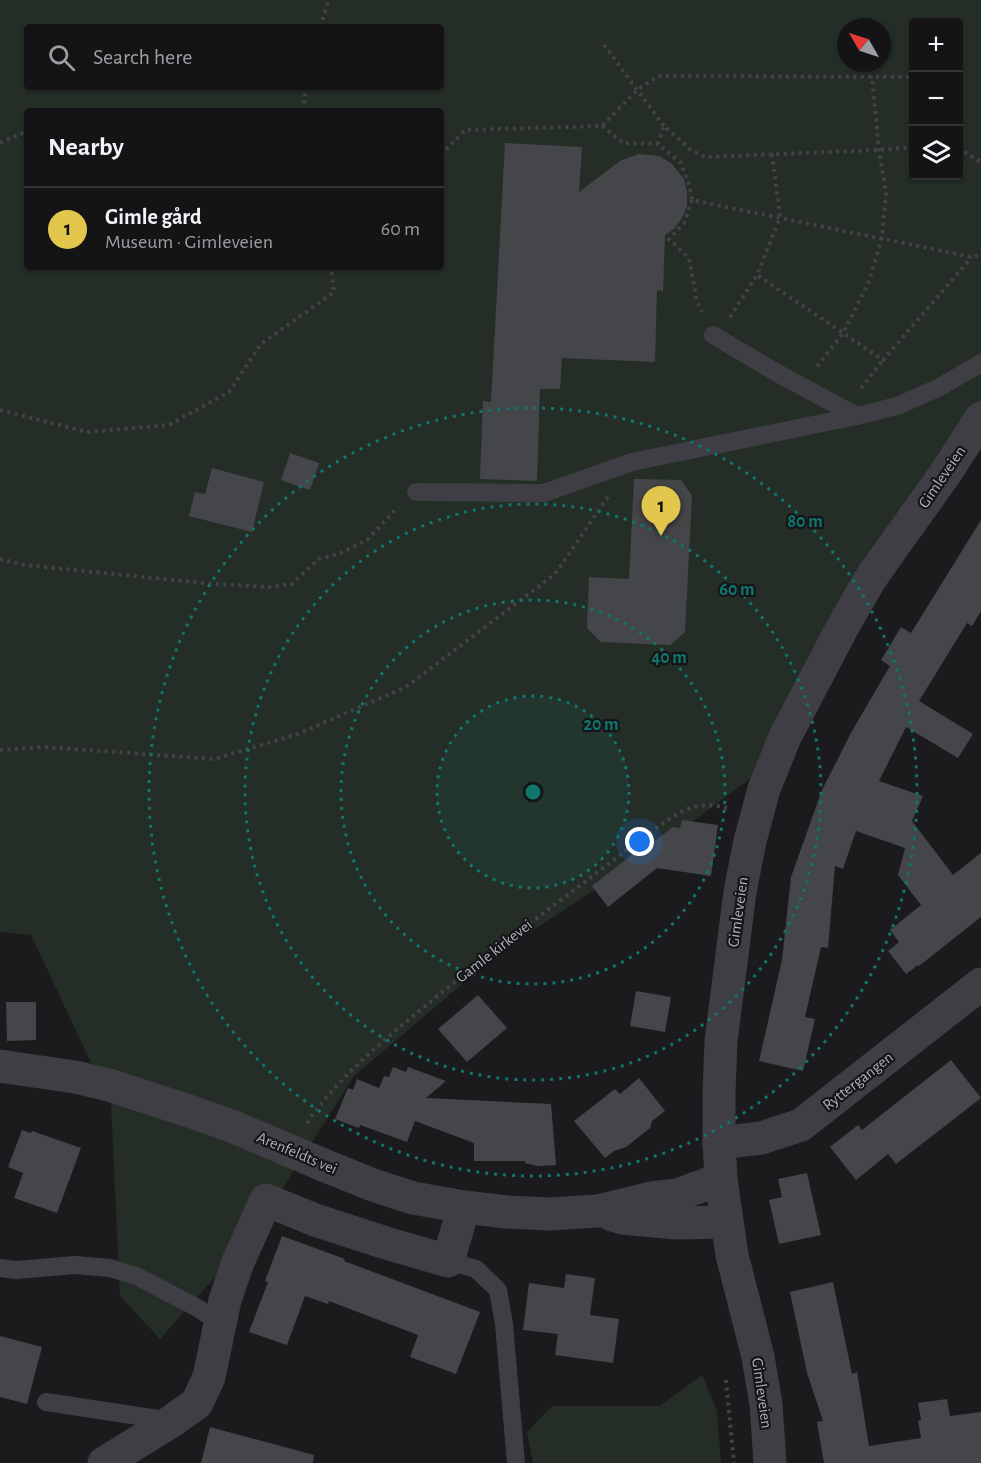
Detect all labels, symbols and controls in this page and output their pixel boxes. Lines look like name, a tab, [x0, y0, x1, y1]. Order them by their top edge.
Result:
north arrow	[837, 18, 891, 72]
map controls	[909, 18, 963, 180]
button: +	[909, 18, 963, 72]
search box	[24, 24, 444, 90]
icon: search	[45, 41, 78, 74]
text: Search here	[93, 46, 192, 68]
button: −	[909, 72, 963, 126]
button: layers	[909, 126, 963, 180]
text: Nearby	[48, 134, 124, 160]
text: Gimle gård	[105, 206, 202, 228]
text: 1	[64, 219, 71, 239]
text: 60 m	[381, 219, 420, 239]
text: Museum · Gimleveien	[105, 232, 273, 252]
street label: Gimleveien	[916, 443, 968, 511]
pin: 1	[642, 486, 680, 536]
text: 80 m	[787, 513, 823, 531]
text: 60 m	[719, 581, 755, 599]
text: 40 m	[651, 649, 687, 667]
text: 20 m	[583, 716, 619, 734]
centre of rings	[523, 782, 543, 802]
your location	[625, 827, 654, 856]
street label: Gimleveien	[725, 876, 751, 948]
street label: Gamle kirkevei	[453, 916, 535, 986]
street label: Ryttergangen	[820, 1049, 897, 1114]
street label: Arenfeldts vei	[255, 1129, 339, 1177]
street label: Gimleveien	[749, 1357, 775, 1429]

